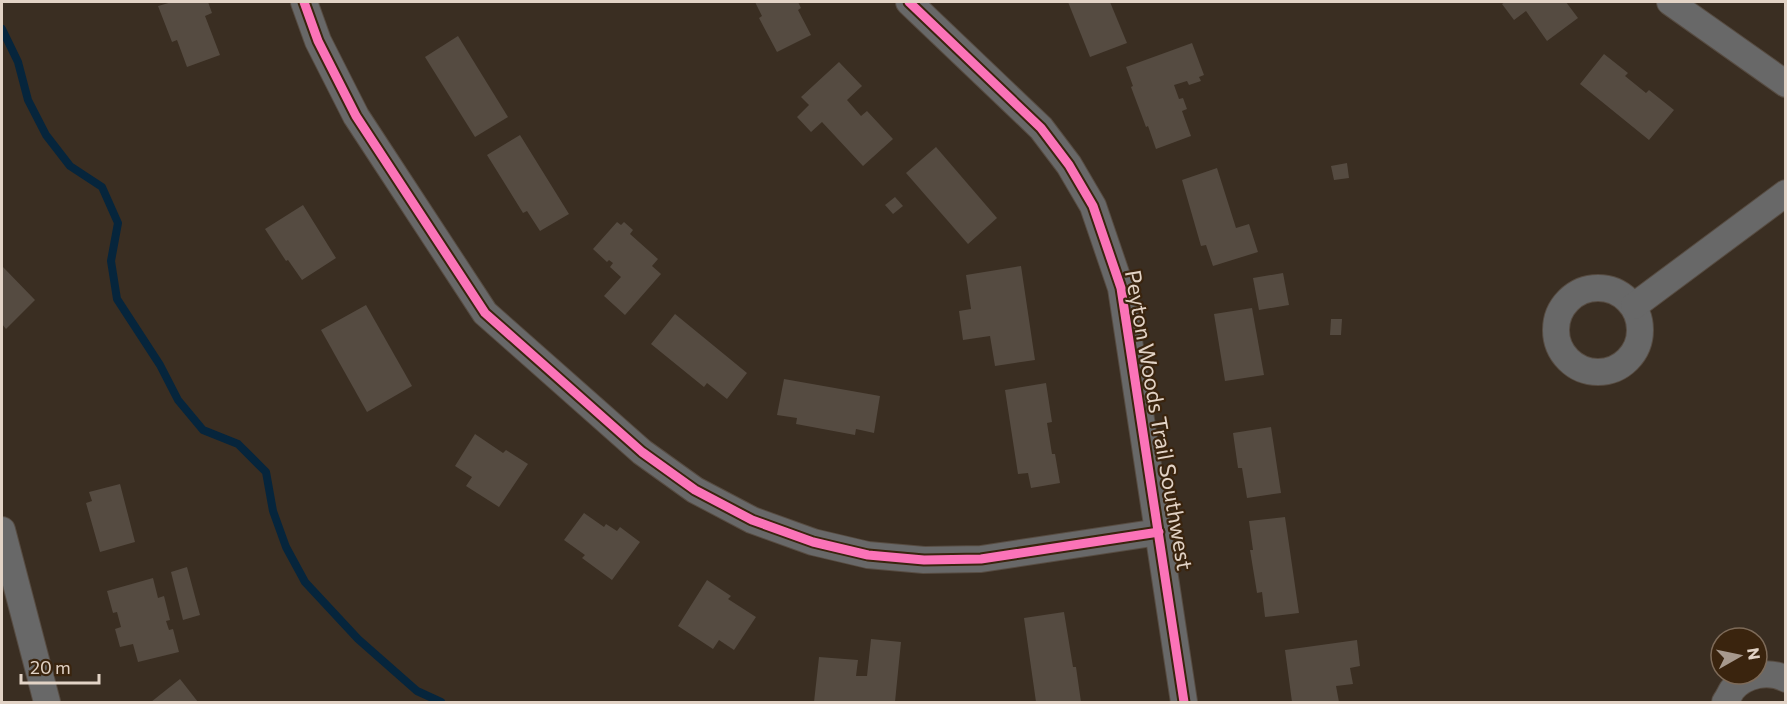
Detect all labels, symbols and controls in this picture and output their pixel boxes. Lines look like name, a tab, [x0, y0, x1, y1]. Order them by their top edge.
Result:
street label: Peyton Woods Trail Southwest	[1120, 268, 1199, 572]
north arrow	[1709, 626, 1769, 686]
text: N	[1744, 646, 1765, 661]
scale bar	[21, 647, 99, 685]
text: 20 m	[30, 656, 71, 678]

